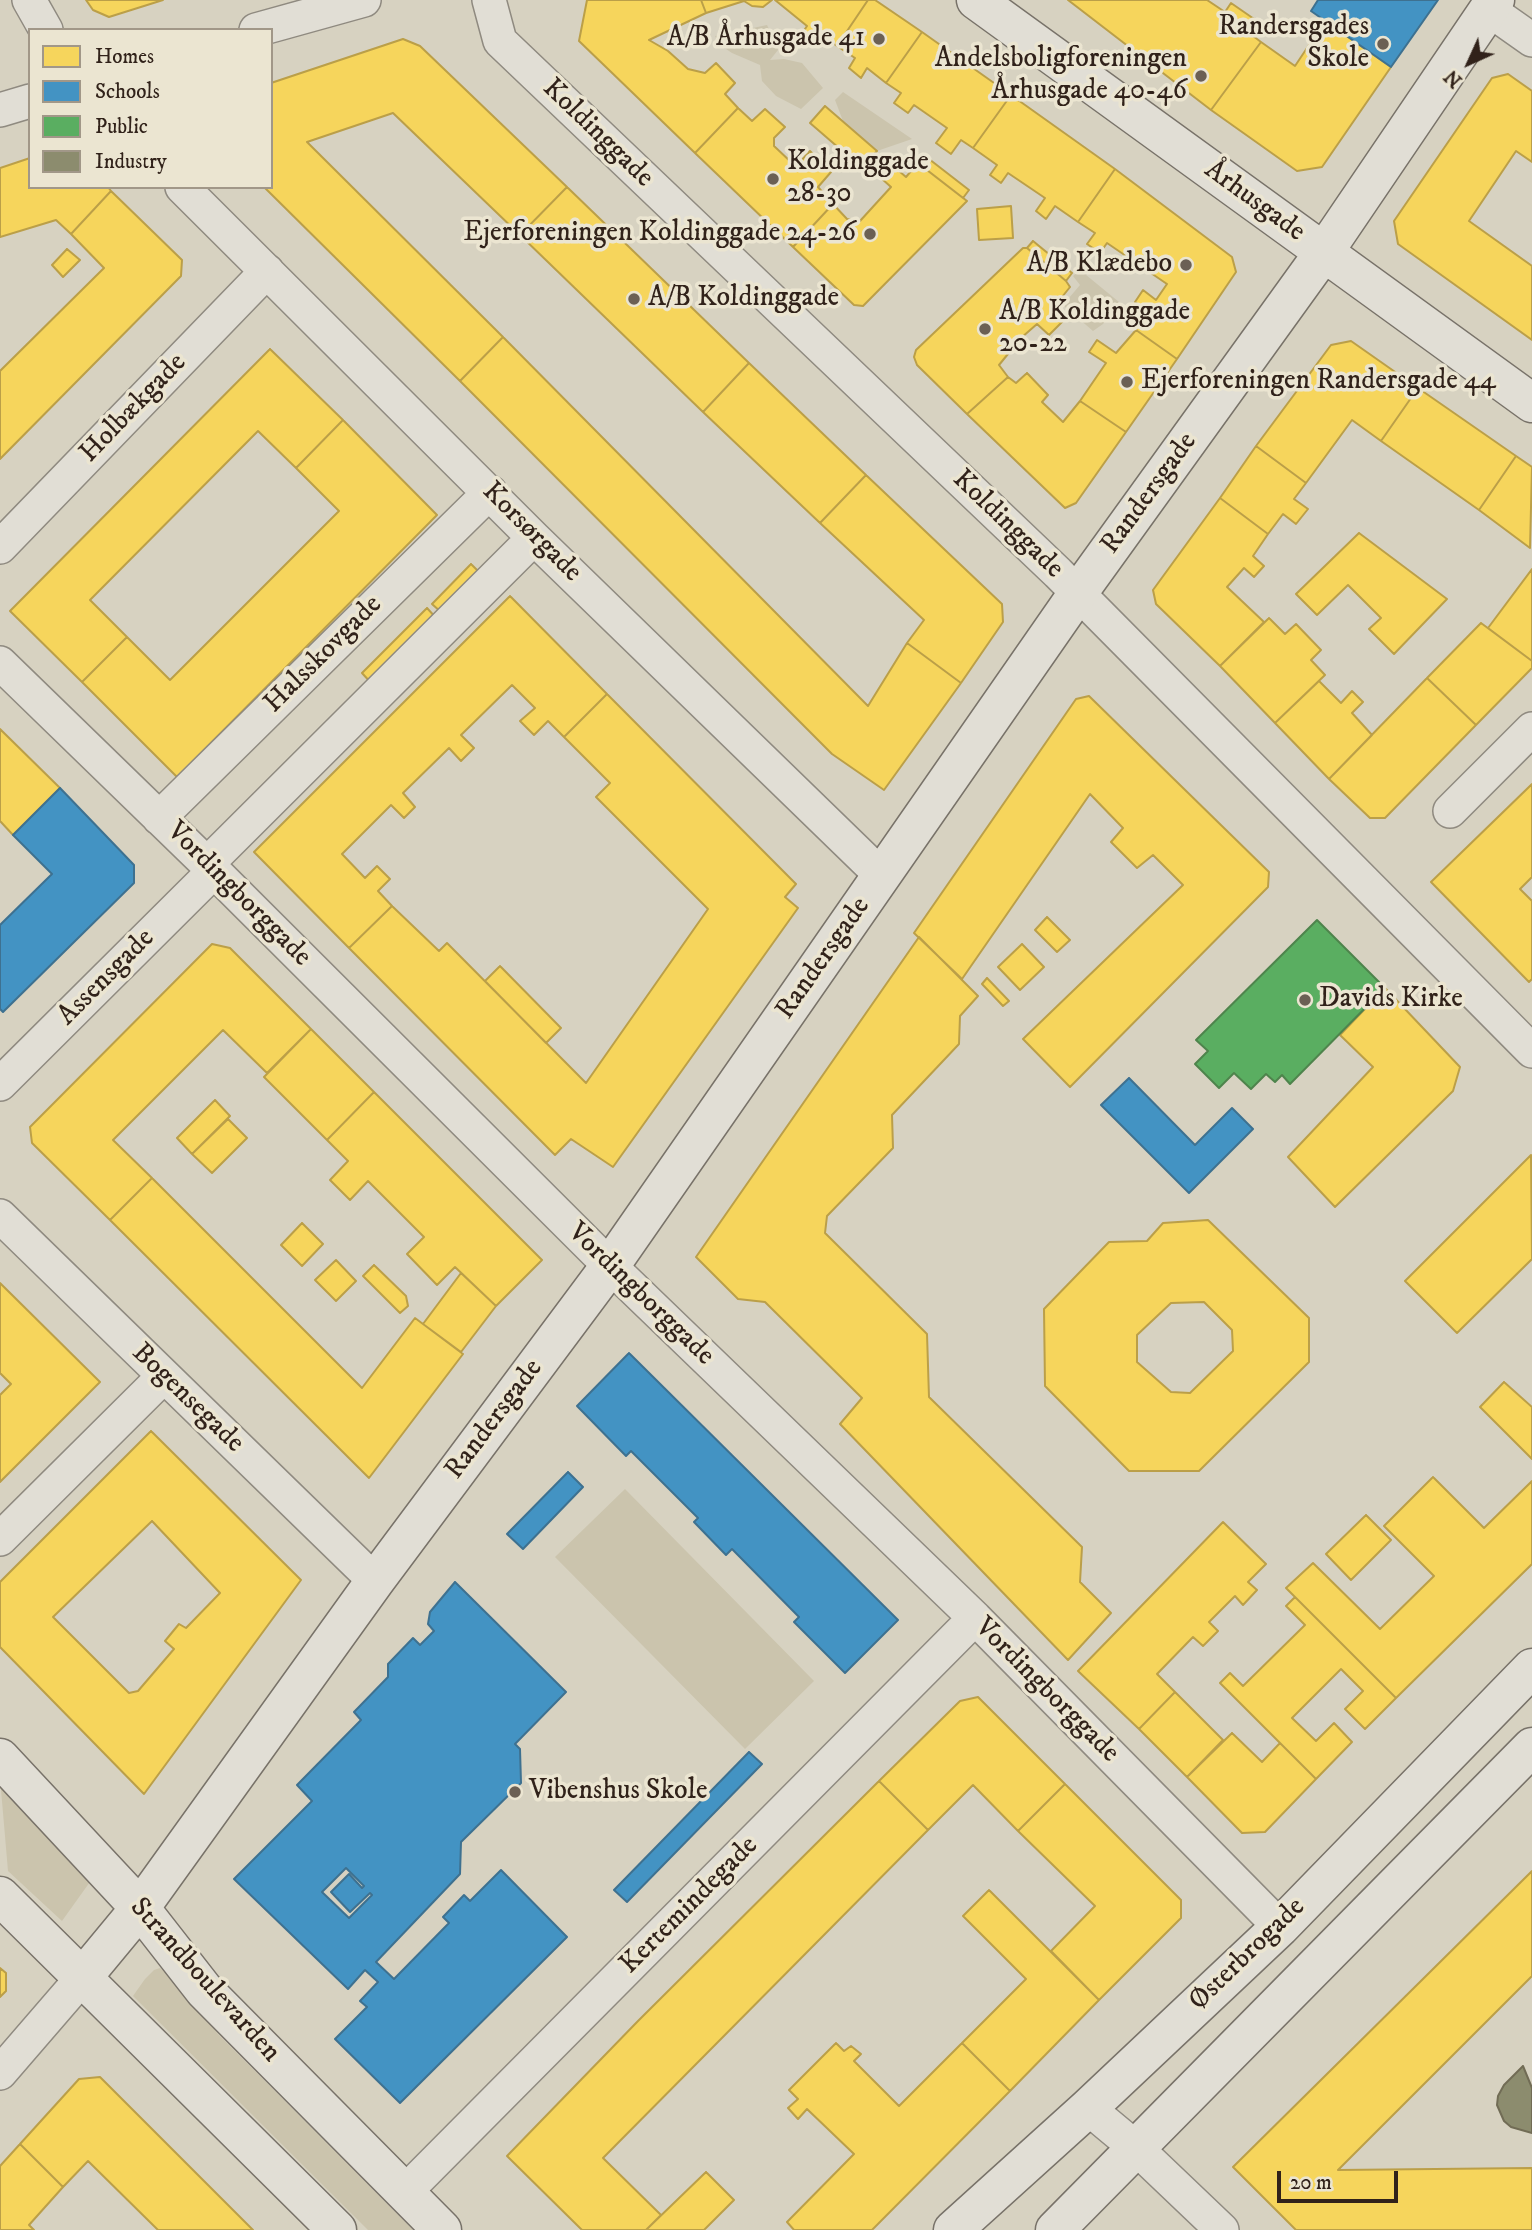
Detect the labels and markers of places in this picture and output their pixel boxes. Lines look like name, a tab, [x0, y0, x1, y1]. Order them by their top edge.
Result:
place label: Randersgades Skole	[1218, 11, 1369, 77]
place label: A/B Århusgade 41	[667, 22, 865, 56]
marker: A/B Århusgade 41	[871, 31, 887, 47]
marker: Randersgades Skole	[1375, 36, 1391, 52]
place label: Andelsboligforeningen Århusgade 40-46	[935, 43, 1187, 109]
marker: Andelsboligforeningen Århusgade 40-46	[1193, 68, 1209, 84]
place label: Koldinggade 28-30	[787, 146, 929, 212]
marker: Koldinggade 28-30	[765, 171, 781, 187]
place label: Ejerforeningen Koldinggade 24-26	[463, 217, 856, 251]
marker: Ejerforeningen Koldinggade 24-26	[862, 226, 878, 242]
place label: A/B Klædebo	[1026, 248, 1172, 282]
marker: A/B Klædebo	[1178, 257, 1194, 273]
place label: A/B Koldinggade	[648, 282, 839, 316]
marker: A/B Koldinggade	[626, 291, 642, 307]
place label: A/B Koldinggade 20-22	[999, 296, 1190, 362]
marker: A/B Koldinggade 20-22	[977, 321, 993, 337]
place label: Ejerforeningen Randersgade 44	[1141, 365, 1496, 399]
marker: Ejerforeningen Randersgade 44	[1119, 374, 1135, 390]
place label: Davids Kirke	[1319, 983, 1463, 1017]
marker: Davids Kirke	[1297, 992, 1313, 1008]
place label: Vibenshus Skole	[529, 1775, 708, 1809]
marker: Vibenshus Skole	[507, 1784, 523, 1800]

